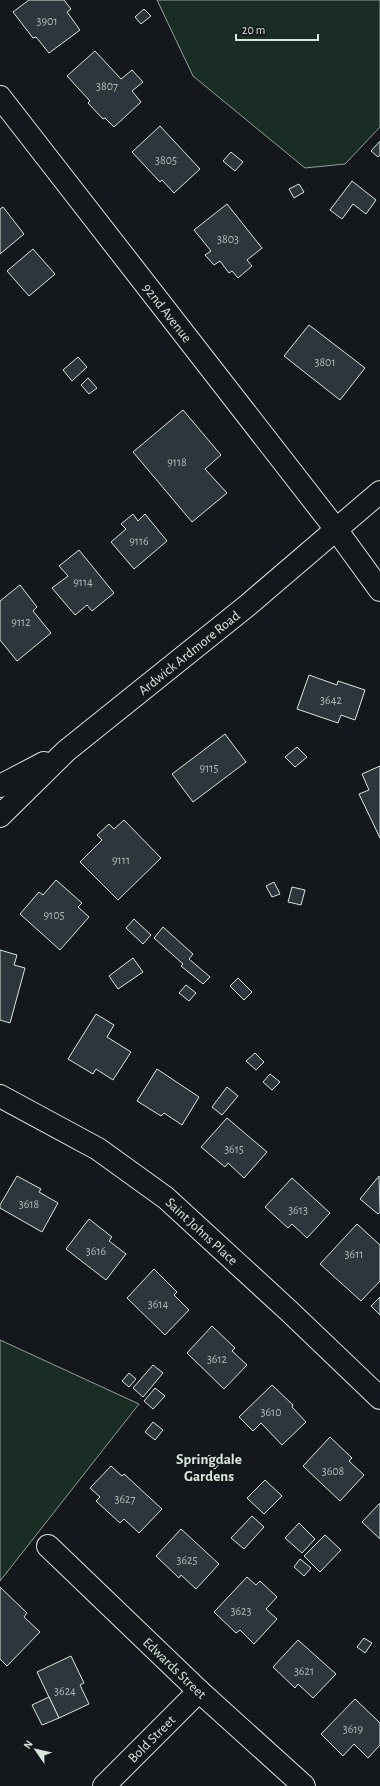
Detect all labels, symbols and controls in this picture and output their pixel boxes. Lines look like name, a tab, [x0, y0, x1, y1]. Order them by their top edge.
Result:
house number: 3901	[36, 15, 58, 27]
scale bar	[236, 16, 318, 42]
text: 20 m	[242, 24, 265, 36]
house number: 3807	[96, 80, 118, 92]
house number: 3805	[155, 154, 177, 166]
house number: 3803	[217, 233, 239, 245]
street label: 92nd Avenue	[140, 281, 194, 345]
house number: 3801	[314, 356, 336, 368]
house number: 9118	[167, 456, 187, 468]
house number: 9116	[129, 535, 149, 547]
house number: 9114	[73, 576, 93, 588]
street label: Ardwick Ardmore Road	[136, 609, 243, 698]
house number: 9112	[11, 616, 31, 628]
house number: 3642	[320, 694, 342, 706]
house number: 9115	[200, 762, 218, 774]
house number: 9111	[112, 854, 130, 866]
house number: 9105	[43, 909, 65, 921]
house number: 3615	[224, 1143, 244, 1155]
street label: Saint Johns Place	[163, 1195, 240, 1268]
house number: 3618	[19, 1198, 40, 1210]
house number: 3613	[288, 1204, 308, 1216]
house number: 3616	[86, 1245, 107, 1257]
house number: 3611	[345, 1248, 363, 1260]
house number: 3614	[148, 1298, 168, 1310]
house number: 3612	[207, 1353, 228, 1365]
house number: 3610	[260, 1406, 282, 1418]
district label: Springdale Gardens	[176, 1452, 242, 1484]
house number: 3608	[322, 1465, 345, 1477]
house number: 3627	[114, 1493, 136, 1505]
house number: 3625	[176, 1554, 198, 1566]
house number: 3623	[231, 1605, 252, 1617]
street label: Edwards Street	[140, 1635, 209, 1702]
house number: 3621	[294, 1665, 314, 1677]
house number: 3624	[54, 1685, 76, 1697]
street label: Bold Street	[126, 1713, 179, 1766]
house number: 3619	[343, 1723, 364, 1735]
north arrow	[16, 1730, 56, 1770]
text: N	[21, 1738, 35, 1751]

